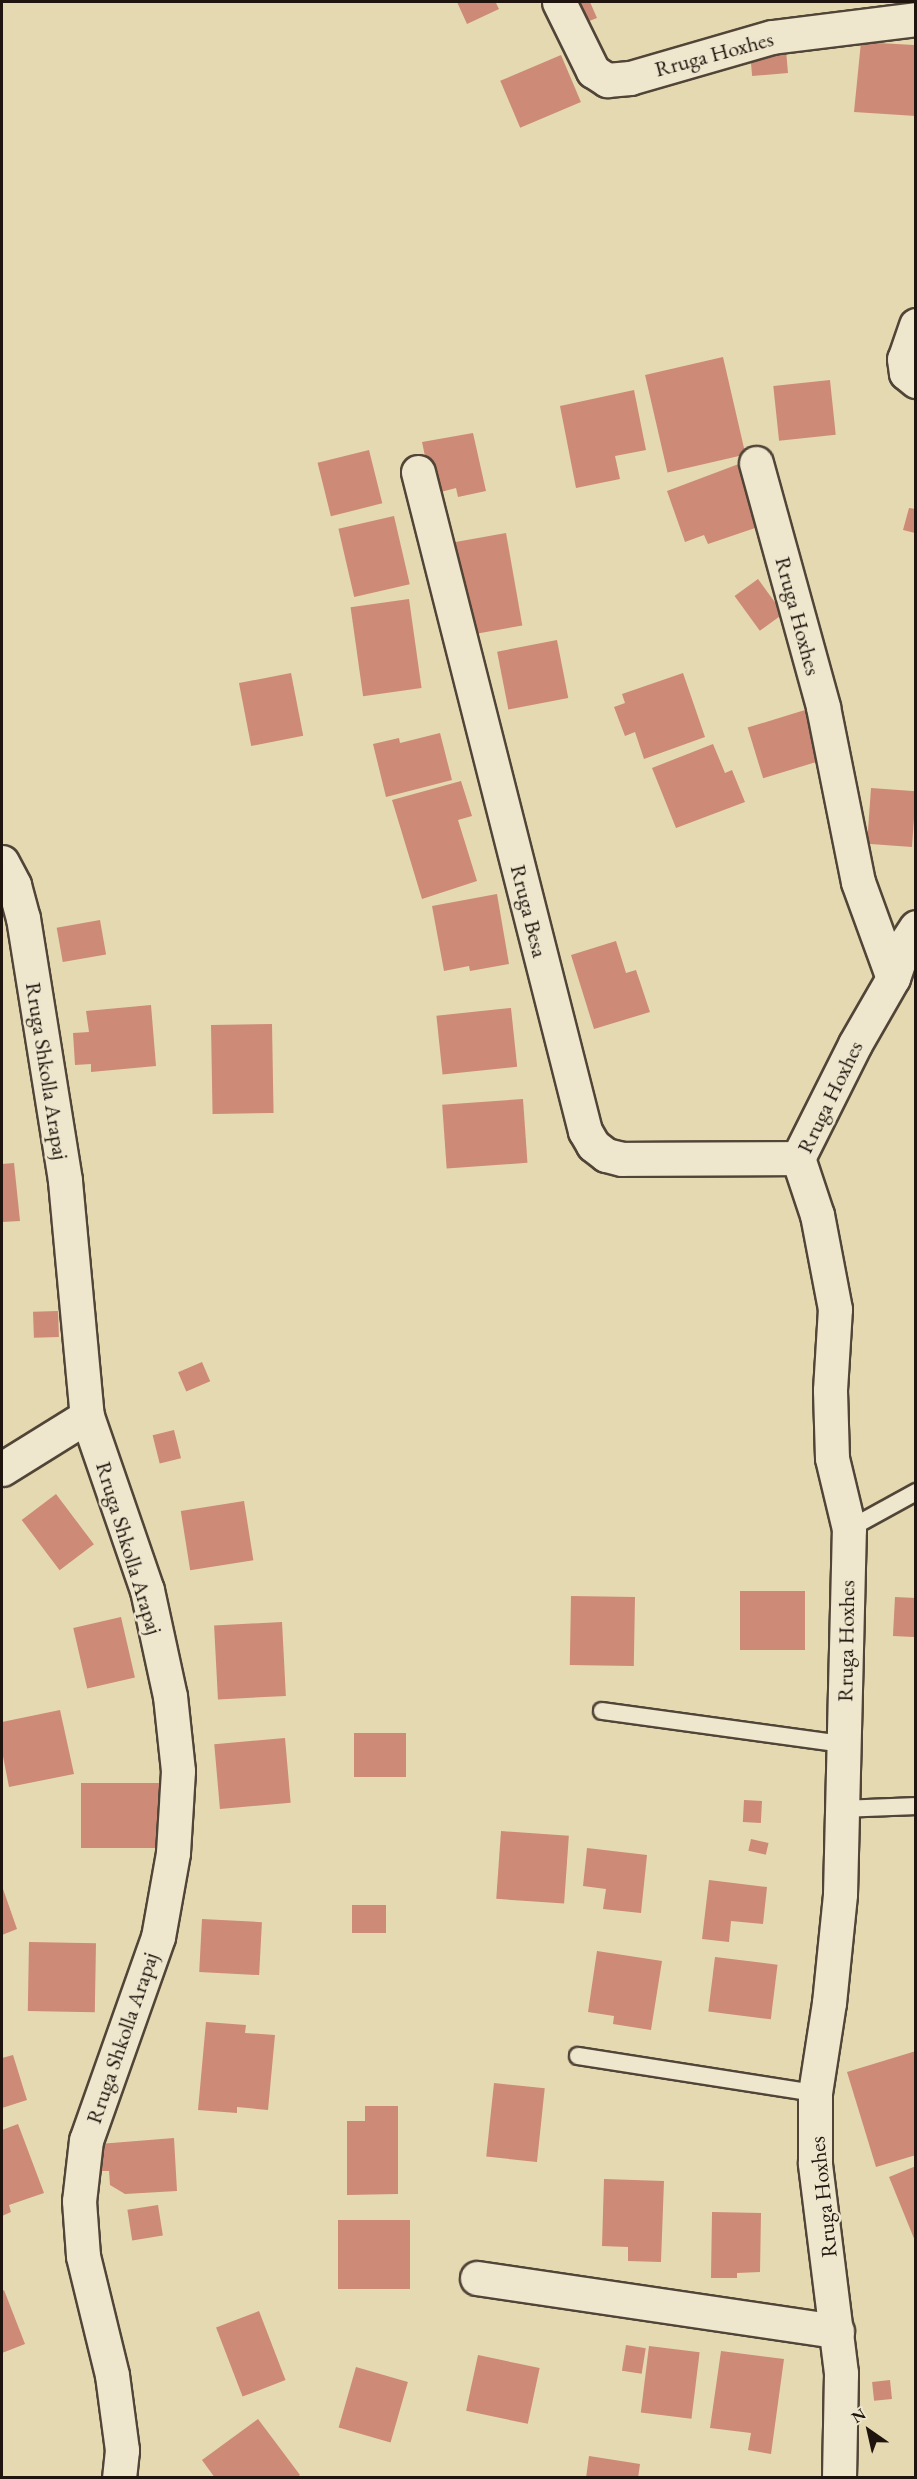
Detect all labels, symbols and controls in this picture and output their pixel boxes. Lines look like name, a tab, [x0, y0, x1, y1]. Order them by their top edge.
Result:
street label: Rruga Hoxhes	[652, 25, 776, 83]
street label: Rruga Hoxhes	[769, 554, 827, 678]
street label: Rruga Besa	[505, 862, 553, 960]
street label: Rruga Shkolla Arapaj	[20, 980, 74, 1162]
street label: Rruga Hoxhes	[791, 1036, 869, 1158]
street label: Rruga Shkolla Arapaj	[90, 1458, 168, 1638]
street label: Rruga Hoxhes	[832, 1580, 860, 1702]
street label: Rruga Shkolla Arapaj	[80, 1949, 164, 2127]
street label: Rruga Hoxhes	[804, 2135, 842, 2259]
north arrow	[839, 2401, 899, 2461]
text: N	[847, 2403, 870, 2428]

